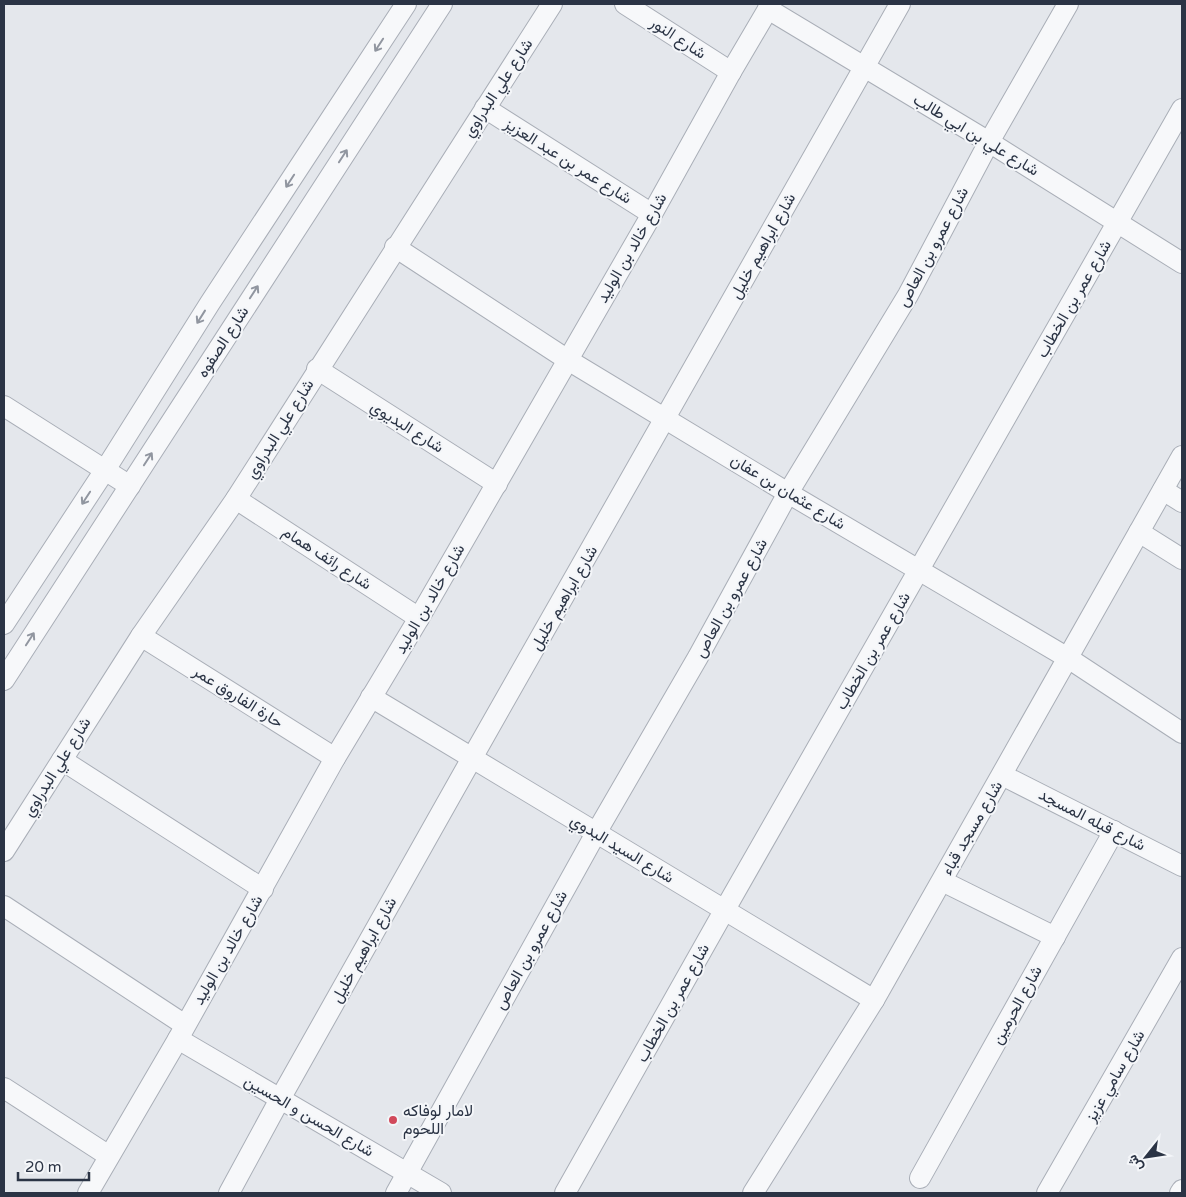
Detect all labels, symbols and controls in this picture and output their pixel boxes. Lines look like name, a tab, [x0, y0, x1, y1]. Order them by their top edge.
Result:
street label: شارع النور	[645, 12, 710, 64]
street label: شارع علي البدراوي	[459, 35, 540, 143]
one-way arrow	[374, 37, 384, 51]
street label: شارع علي بن ابي طالب	[908, 90, 1043, 183]
street label: شارع عمر بن عبد العزيز	[499, 113, 635, 209]
one-way arrow	[338, 149, 348, 163]
one-way arrow	[285, 173, 295, 187]
street label: شارع عمرو بن العاص	[893, 184, 974, 311]
street label: شارع خالد بن الوليد	[593, 190, 672, 307]
street label: شارع ابراهيم خليل	[726, 190, 801, 303]
street label: شارع عمر بن الخطاب	[1032, 236, 1117, 362]
one-way arrow	[249, 286, 259, 300]
street label: شارع الصفوه	[193, 303, 254, 382]
one-way arrow	[196, 309, 206, 323]
street label: شارع علي البدراوي	[242, 376, 321, 484]
street label: شارع البديوي	[365, 397, 447, 460]
street label: شارع عثمان بن عفان	[726, 450, 849, 535]
one-way arrow	[143, 452, 153, 466]
one-way arrow	[81, 491, 91, 505]
street label: شارع رائف همام	[278, 522, 375, 595]
street label: شارع عمرو بن العاص	[690, 535, 773, 662]
street label: شارع خالد بن الوليد	[391, 541, 470, 658]
street label: شارع ابراهيم خليل	[526, 542, 603, 654]
street label: شارع عمر بن الخطاب	[831, 588, 916, 714]
one-way arrow	[25, 632, 35, 646]
street label: حارة الفاروق عمر	[188, 661, 287, 733]
street label: شارع علي البدراوي	[19, 714, 98, 822]
street label: شارع مسجد قباء	[937, 777, 1008, 879]
street label: شارع قبله المسجد	[1035, 784, 1149, 856]
street label: شارع السيد البدوي	[565, 810, 677, 890]
street label: شارع عمرو بن العاص	[490, 887, 573, 1014]
street label: شارع خالد بن الوليد	[189, 892, 268, 1009]
street label: شارع ابراهيم خليل	[327, 894, 402, 1007]
street label: شارع عمر بن الخطاب	[632, 940, 715, 1066]
street label: شارع الحرمين	[987, 962, 1048, 1048]
street label: شارع سامي عزيز	[1080, 1027, 1152, 1128]
street label: شارع الحسن و الحسين	[240, 1071, 378, 1162]
place label: لامار لوفاكه اللحوم	[403, 1101, 473, 1139]
marker: لامار لوفاكه اللحوم	[387, 1114, 399, 1126]
north arrow	[1121, 1132, 1171, 1182]
scale bar	[18, 1150, 89, 1182]
text: ش	[1124, 1152, 1147, 1175]
text: 20 m	[25, 1158, 62, 1176]

